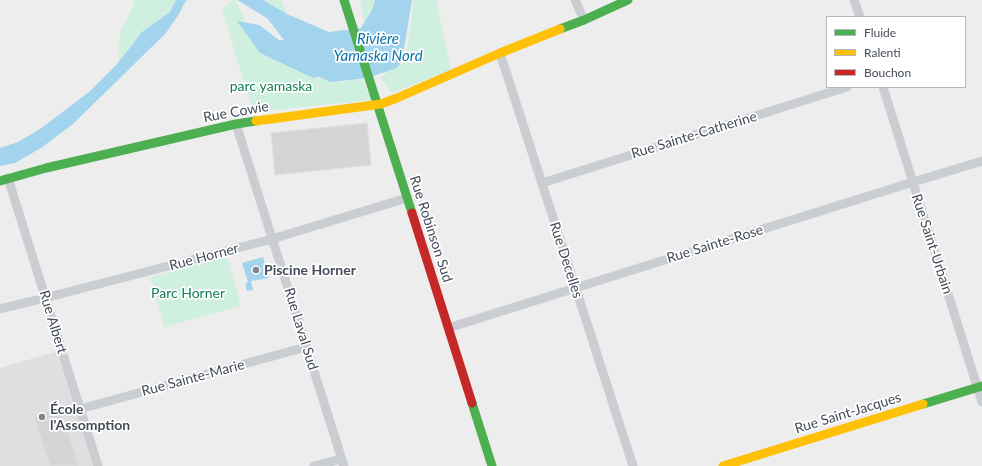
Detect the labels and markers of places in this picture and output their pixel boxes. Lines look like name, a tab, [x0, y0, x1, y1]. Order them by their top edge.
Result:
place label: Piscine Horner	[264, 262, 356, 278]
marker: Piscine Horner	[251, 265, 261, 275]
place label: École l'Assomption	[50, 401, 130, 434]
marker: École l'Assomption	[37, 412, 47, 422]

